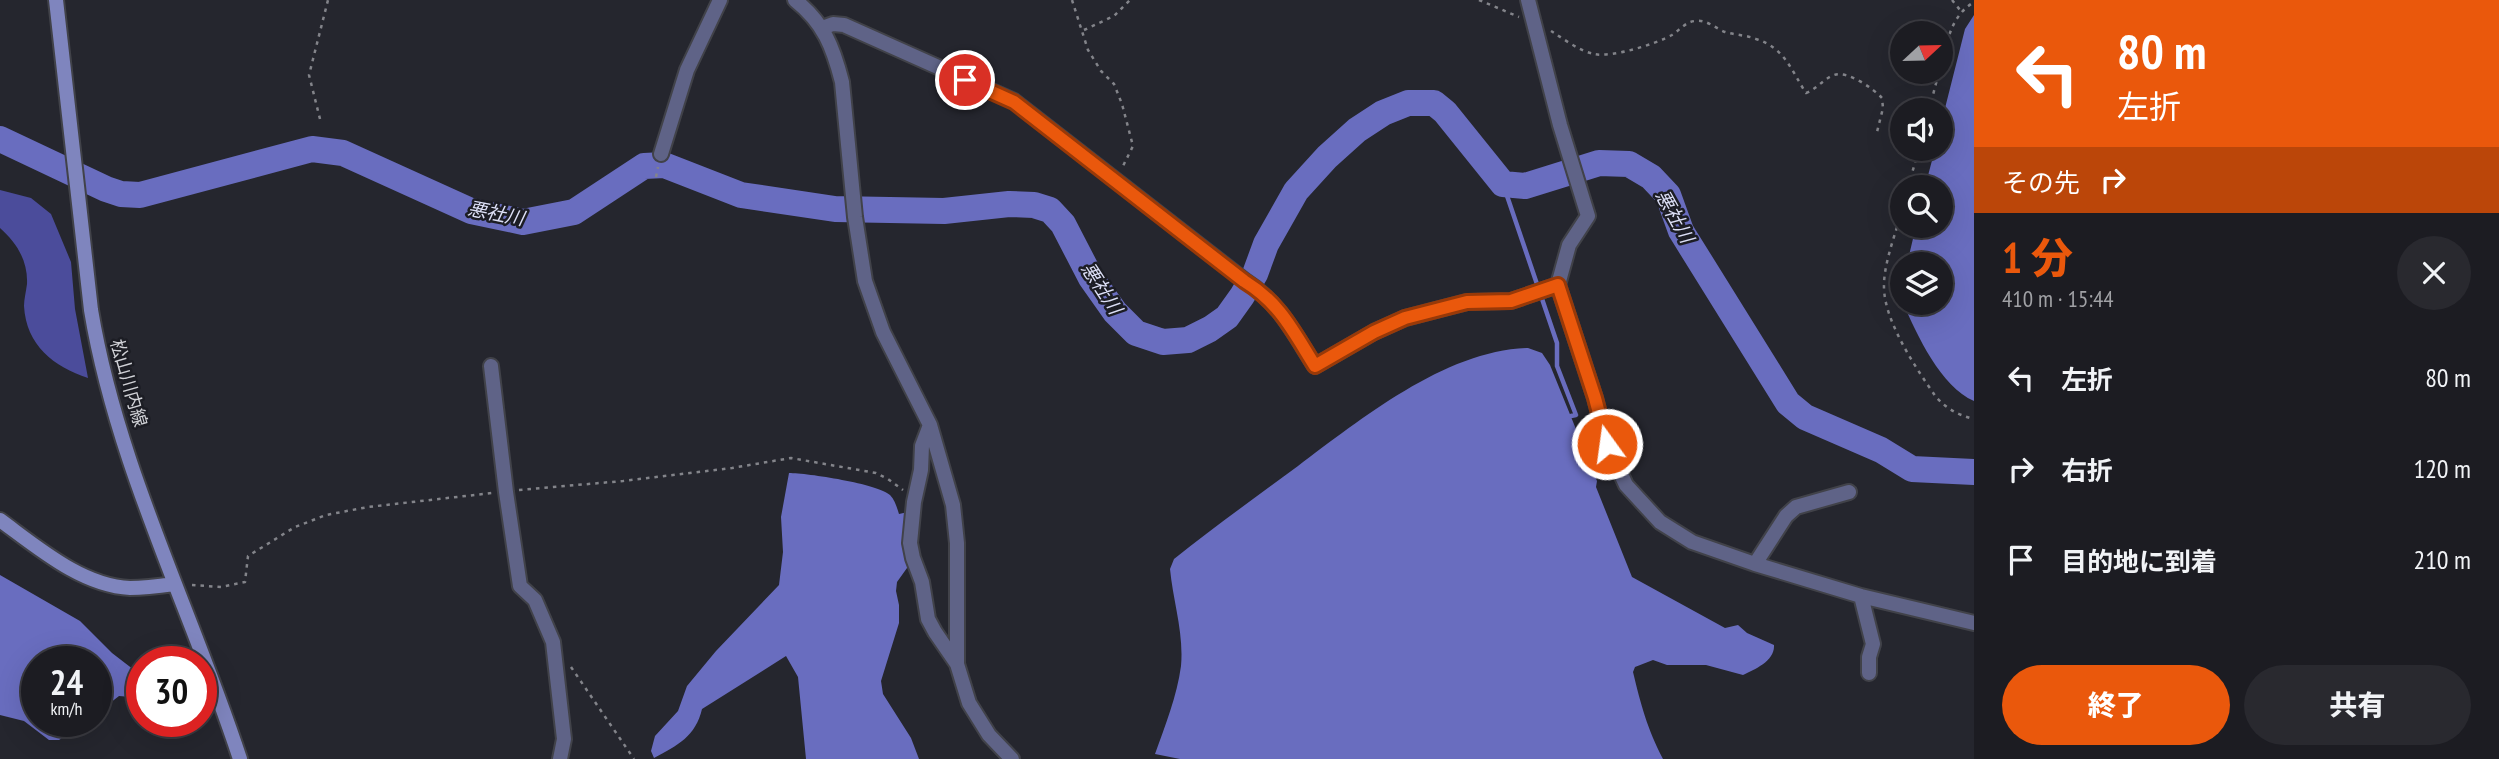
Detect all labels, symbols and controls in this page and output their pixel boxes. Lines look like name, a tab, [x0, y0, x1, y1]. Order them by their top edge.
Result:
text: 80 m	[2117, 19, 2206, 83]
north arrow	[1890, 21, 1953, 84]
map controls	[1890, 21, 1953, 315]
icon: left	[2002, 28, 2093, 119]
pin	[935, 50, 995, 110]
icon: arrive	[946, 61, 984, 99]
text: 左折	[2117, 85, 2181, 127]
button: sound	[1890, 98, 1953, 161]
icon: right	[2094, 161, 2132, 199]
text: その先	[2002, 166, 2080, 199]
button: search	[1890, 175, 1953, 238]
water label: 悪社川	[1651, 185, 1700, 248]
water label: 悪社川	[466, 196, 528, 231]
text: 1 分	[2002, 230, 2073, 285]
button: close	[2397, 236, 2471, 310]
button: layers	[1890, 252, 1953, 315]
water label: 悪社川	[1076, 258, 1129, 320]
text: 410 m · 15:44	[2002, 284, 2114, 313]
street label: 松山川内線	[106, 337, 152, 429]
icon: left	[2002, 359, 2040, 397]
text: 80 m	[2425, 361, 2471, 394]
text: 左折	[2061, 363, 2113, 396]
position arrow	[1570, 407, 1644, 481]
icon: right	[2002, 450, 2040, 488]
text: 120 m	[2413, 452, 2471, 485]
text: 右折	[2061, 454, 2113, 487]
icon: arrive	[2002, 541, 2040, 579]
text: 210 m	[2413, 543, 2471, 576]
text: 目的地に到着	[2061, 545, 2217, 578]
speed limit sign: 30	[126, 646, 217, 737]
text: 24	[50, 659, 83, 705]
button: 終了	[2002, 665, 2230, 745]
button: 共有	[2244, 665, 2471, 745]
text: km/h	[51, 697, 82, 720]

